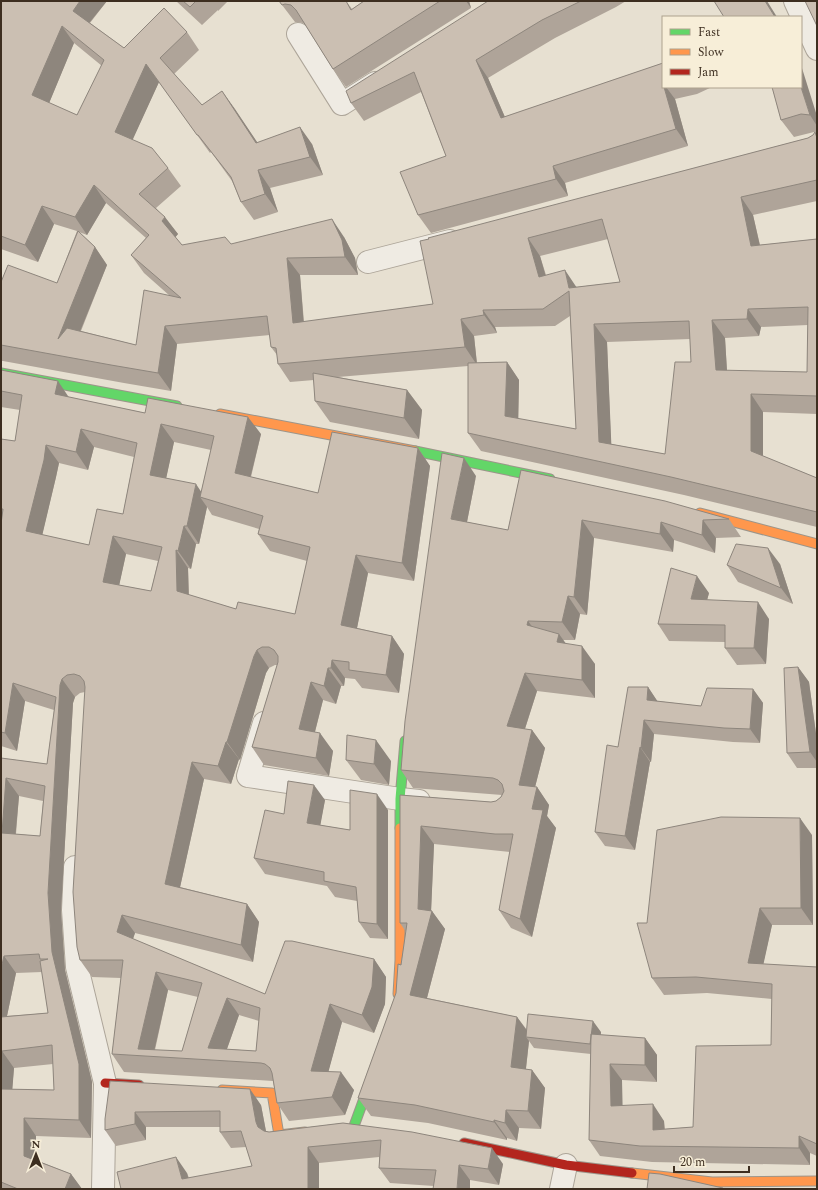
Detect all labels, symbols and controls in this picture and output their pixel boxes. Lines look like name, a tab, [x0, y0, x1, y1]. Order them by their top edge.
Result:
legend	[662, 16, 802, 88]
text: Fast	[698, 23, 720, 42]
text: Slow	[698, 43, 724, 62]
text: Jam	[698, 63, 719, 82]
north arrow	[16, 1134, 56, 1174]
text: N	[32, 1136, 41, 1153]
scale bar	[674, 1148, 749, 1174]
text: 20 m	[680, 1153, 705, 1172]

